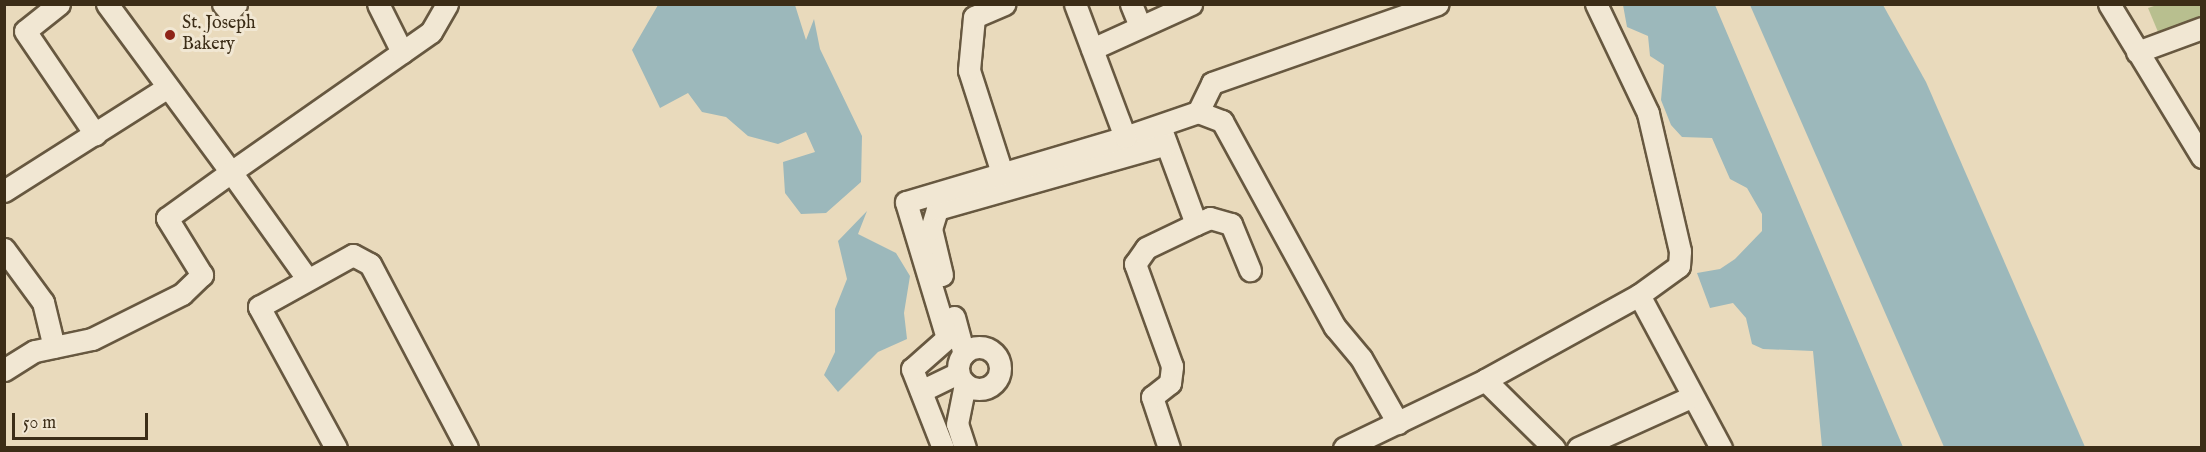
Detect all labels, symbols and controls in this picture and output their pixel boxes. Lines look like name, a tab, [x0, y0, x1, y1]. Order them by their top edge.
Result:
place label: St. Joseph Bakery	[182, 14, 256, 57]
marker: St. Joseph Bakery	[163, 28, 177, 42]
scale bar	[15, 401, 152, 439]
text: 50 m	[23, 412, 56, 435]

